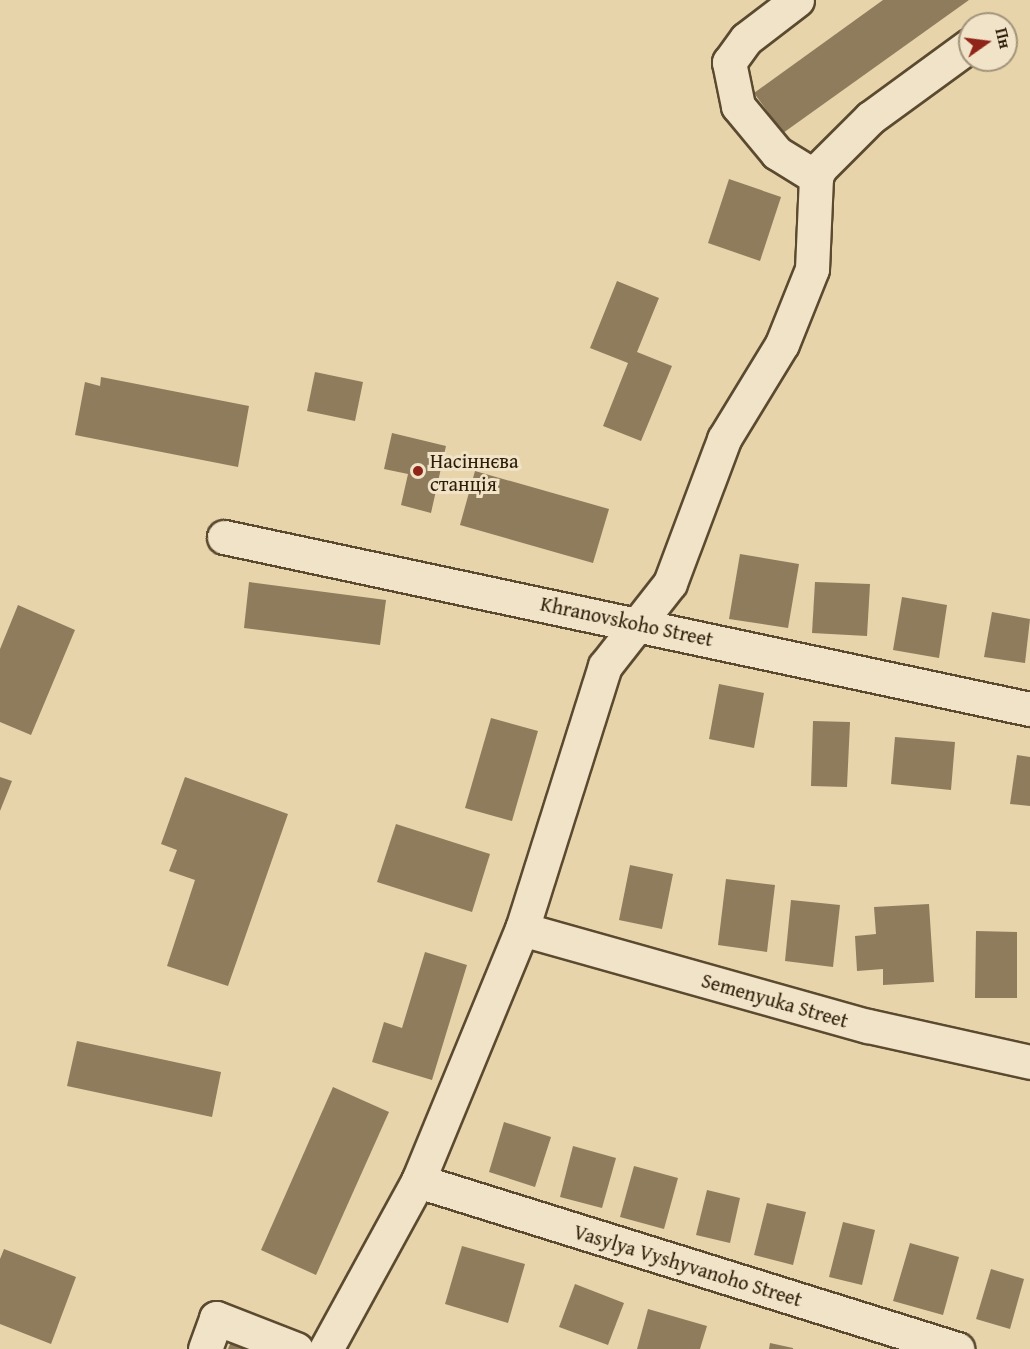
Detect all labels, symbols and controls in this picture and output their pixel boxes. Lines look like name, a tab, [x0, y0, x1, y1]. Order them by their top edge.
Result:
north arrow	[958, 12, 1018, 72]
text: Пн	[989, 25, 1018, 51]
place label: Насіннєва станція	[430, 448, 519, 495]
marker: Насіннєва станція	[411, 464, 425, 478]
street label: Khranovskoho Street	[538, 591, 716, 651]
street label: Semenyuka Street	[699, 968, 851, 1032]
street label: Vasylya Vyshyvanoho Street	[571, 1219, 805, 1311]

